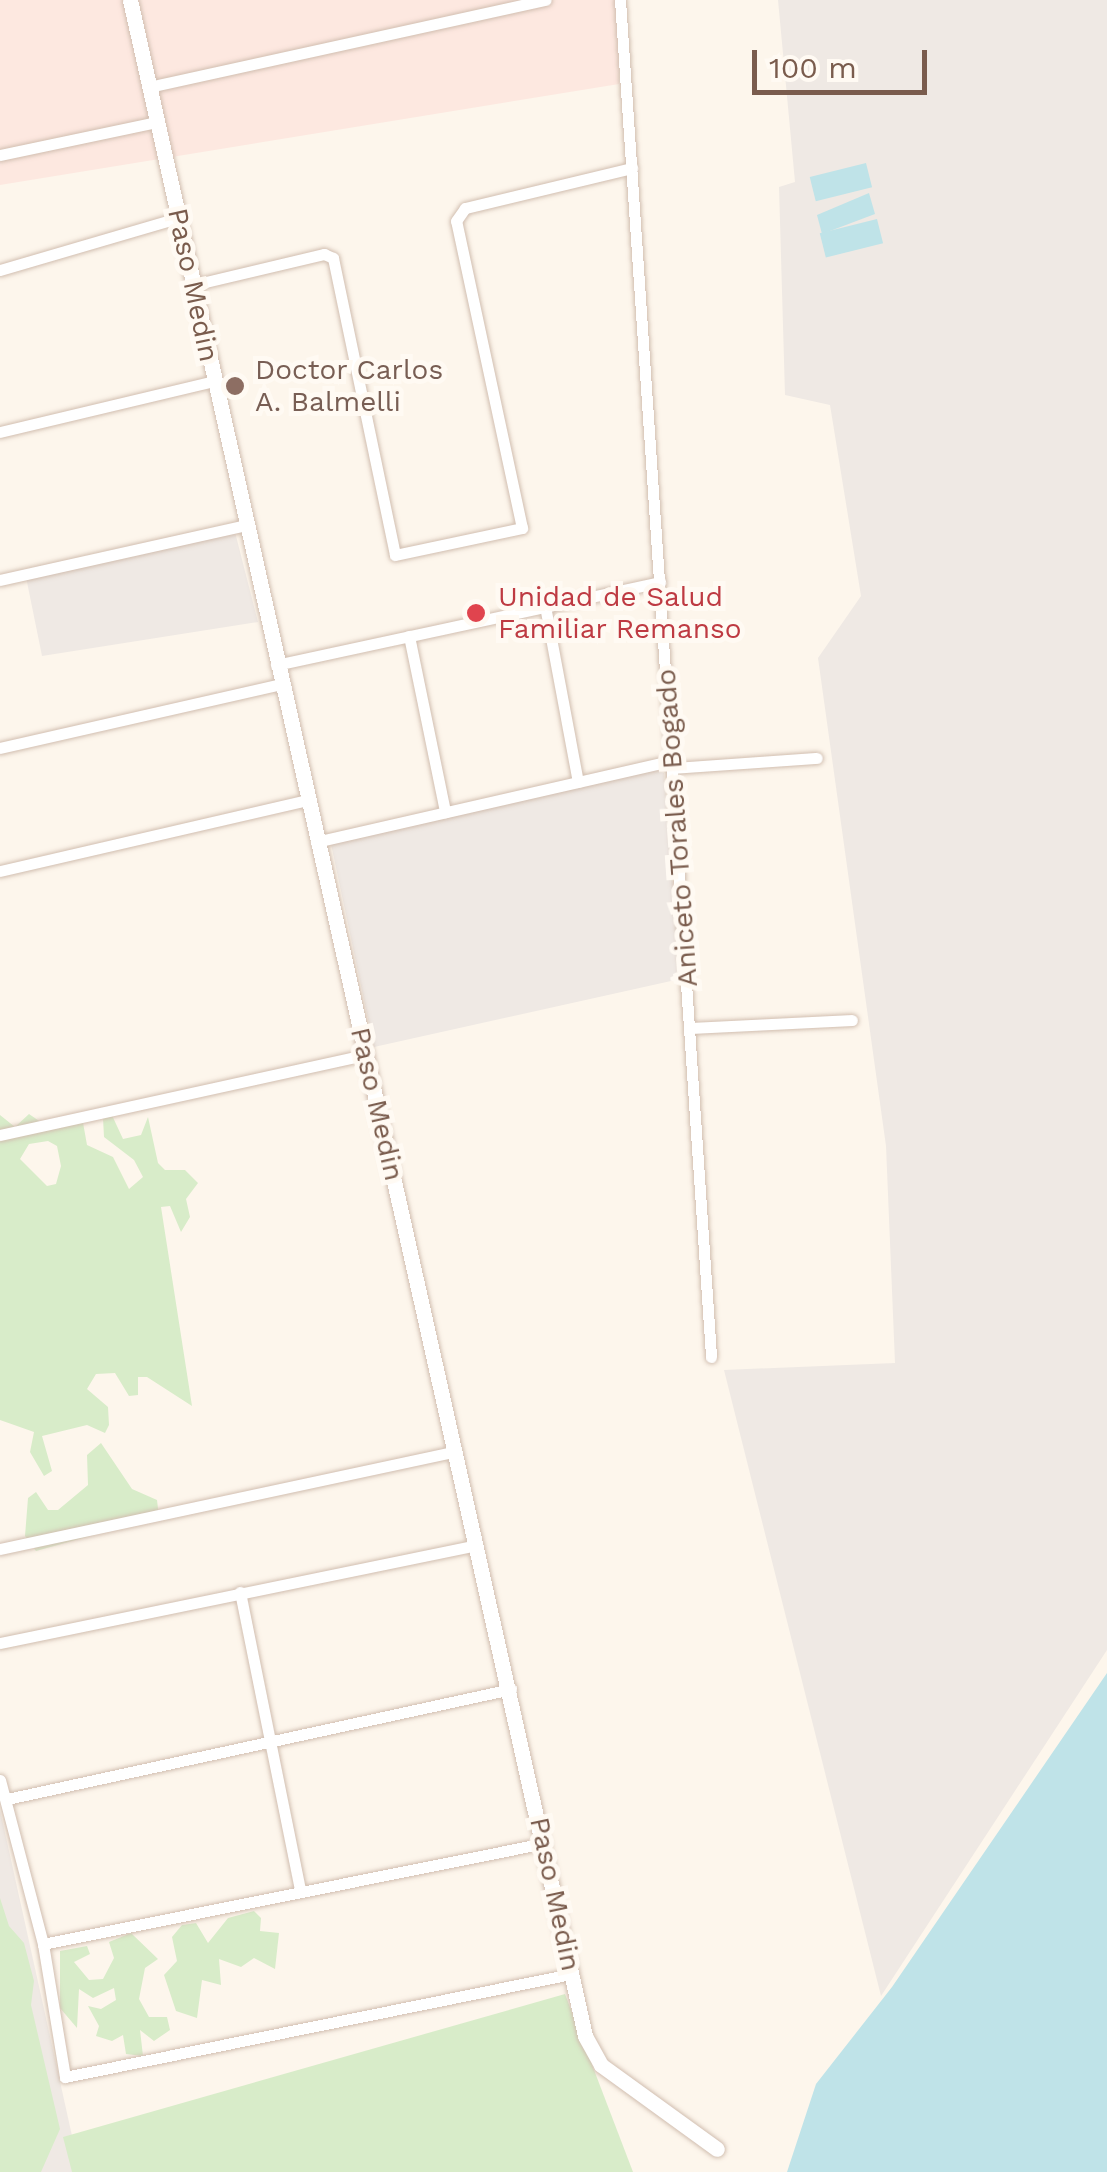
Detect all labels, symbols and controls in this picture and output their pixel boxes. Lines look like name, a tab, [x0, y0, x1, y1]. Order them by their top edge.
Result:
scale bar	[757, 30, 932, 92]
text: 100 m	[769, 50, 857, 85]
street label: Paso Medin	[160, 205, 226, 365]
place label: Doctor Carlos A. Balmelli	[255, 353, 444, 419]
marker: Doctor Carlos A. Balmelli	[224, 375, 246, 397]
place label: Unidad de Salud Familiar Remanso	[498, 580, 742, 646]
marker: Unidad de Salud Familiar Remanso	[463, 600, 489, 626]
street label: Aniceto Torales Bogado	[649, 667, 705, 989]
street label: Paso Medin	[343, 1024, 411, 1184]
street label: Paso Medin	[522, 1814, 588, 1974]

